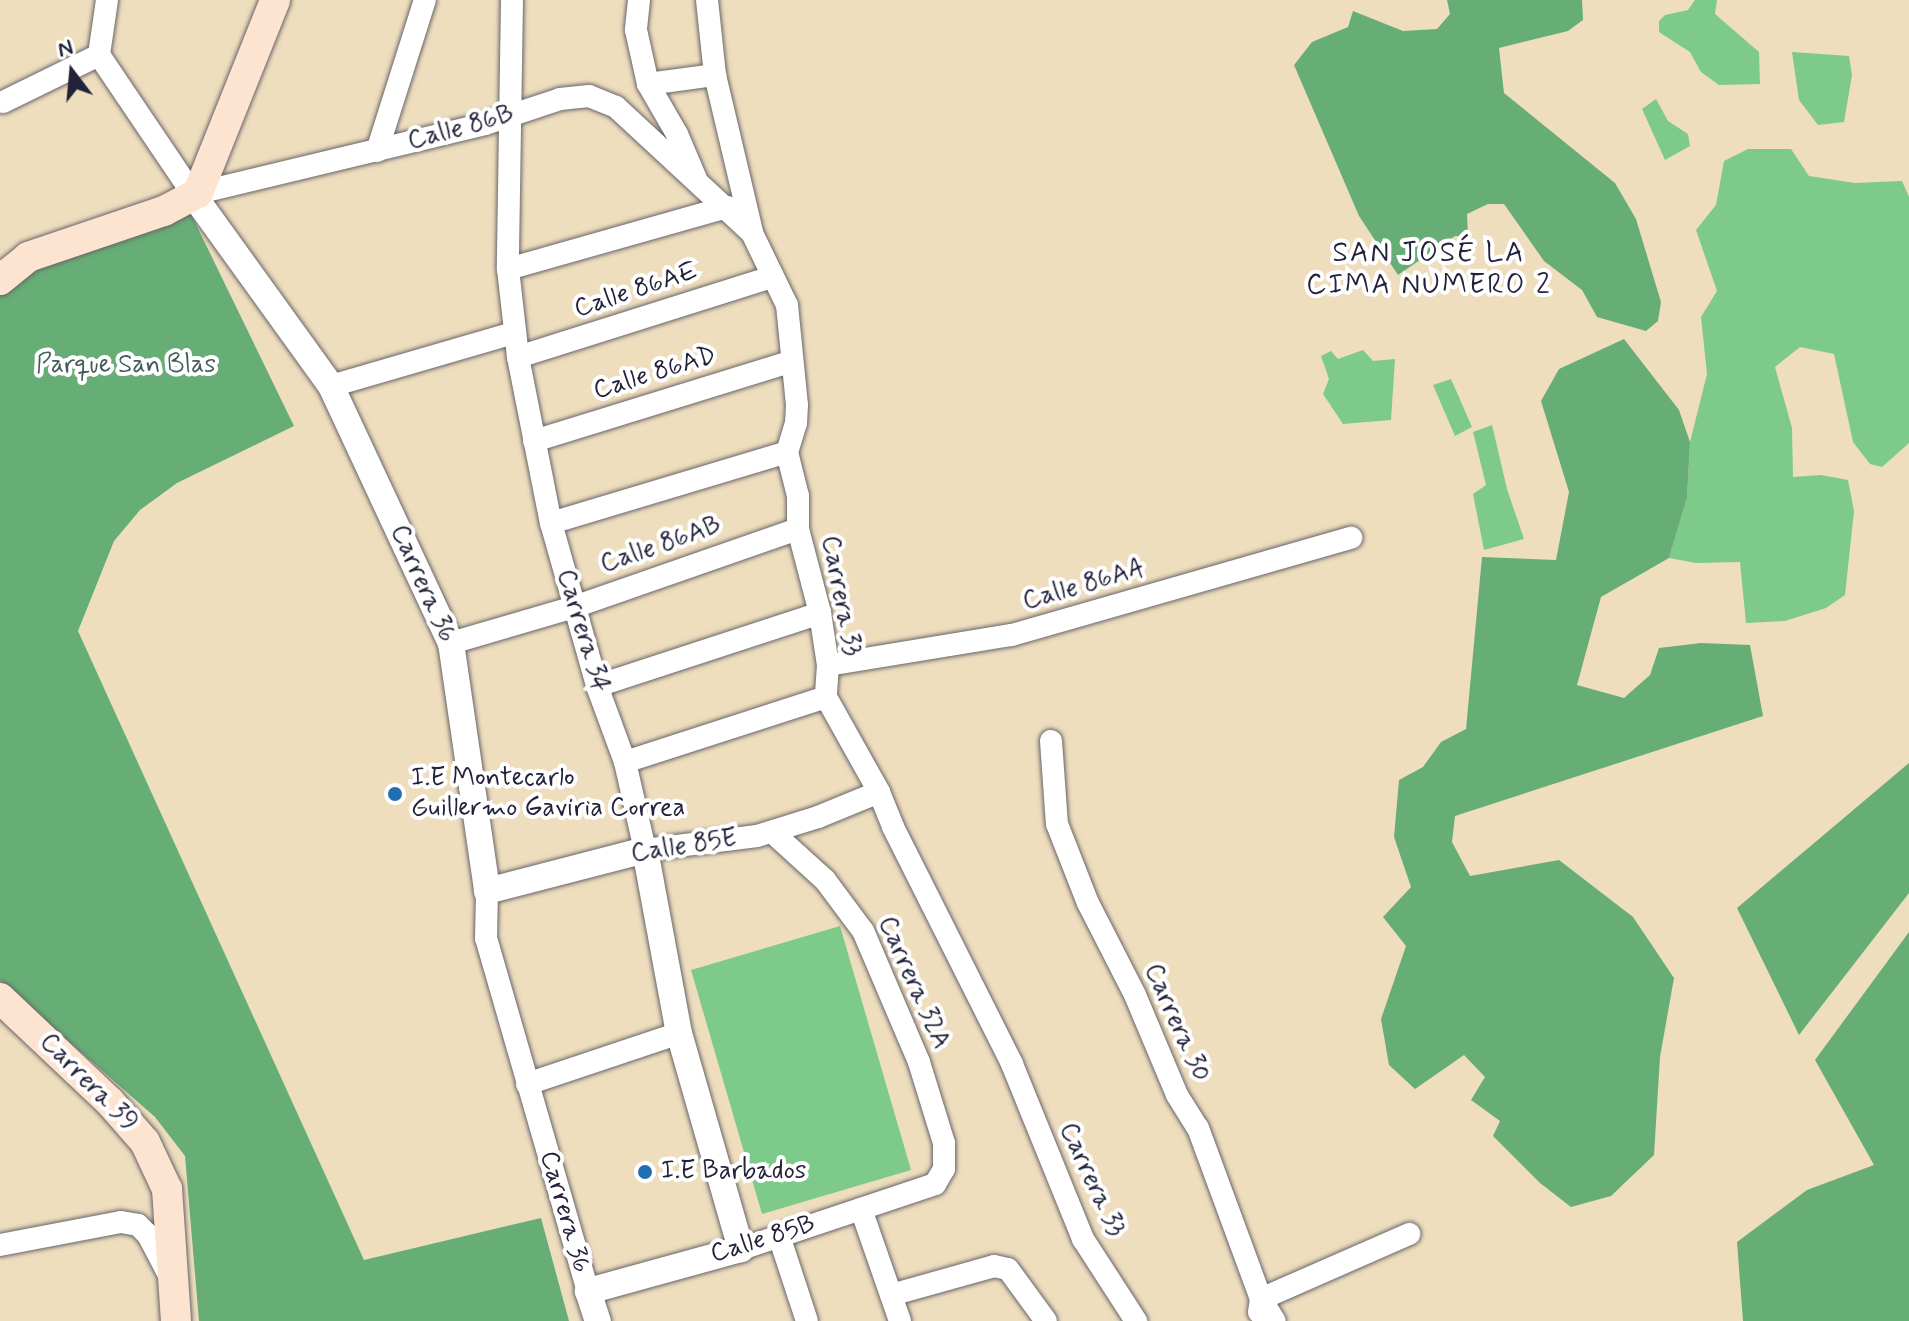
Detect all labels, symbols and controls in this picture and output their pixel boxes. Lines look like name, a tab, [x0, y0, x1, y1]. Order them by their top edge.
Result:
north arrow	[32, 32, 112, 112]
text: N	[54, 33, 76, 64]
street label: Calle 86B	[405, 100, 517, 158]
district label: SAN JOSÉ LA CIMA NUMERO 2	[1303, 237, 1555, 303]
street label: Calle 86AE	[571, 256, 701, 326]
street label: Calle 86AD	[590, 341, 720, 407]
park label: Parque San Blas	[37, 350, 215, 382]
street label: Calle 86AB	[597, 511, 725, 581]
street label: Carrera 36	[382, 520, 462, 648]
street label: Carrera 33	[813, 533, 867, 659]
street label: Calle 86AA	[1019, 554, 1149, 618]
street label: Carrera 34	[549, 566, 615, 696]
place label: I.E Montecarlo Guillermo Gaviria Correa	[411, 763, 693, 824]
marker: I.E Montecarlo Guillermo Gaviria Correa	[386, 785, 404, 803]
street label: Calle 85E	[629, 823, 739, 871]
street label: Carrera 32A	[870, 912, 956, 1054]
street label: Carrera 30	[1136, 959, 1216, 1087]
street label: Carrera 39	[32, 1027, 144, 1139]
street label: Carrera 33	[1051, 1118, 1131, 1242]
street label: Carrera 36	[532, 1147, 596, 1277]
place label: I.E Barbados	[661, 1156, 803, 1188]
marker: I.E Barbados	[636, 1163, 654, 1181]
street label: Calle 85B	[707, 1209, 819, 1271]

